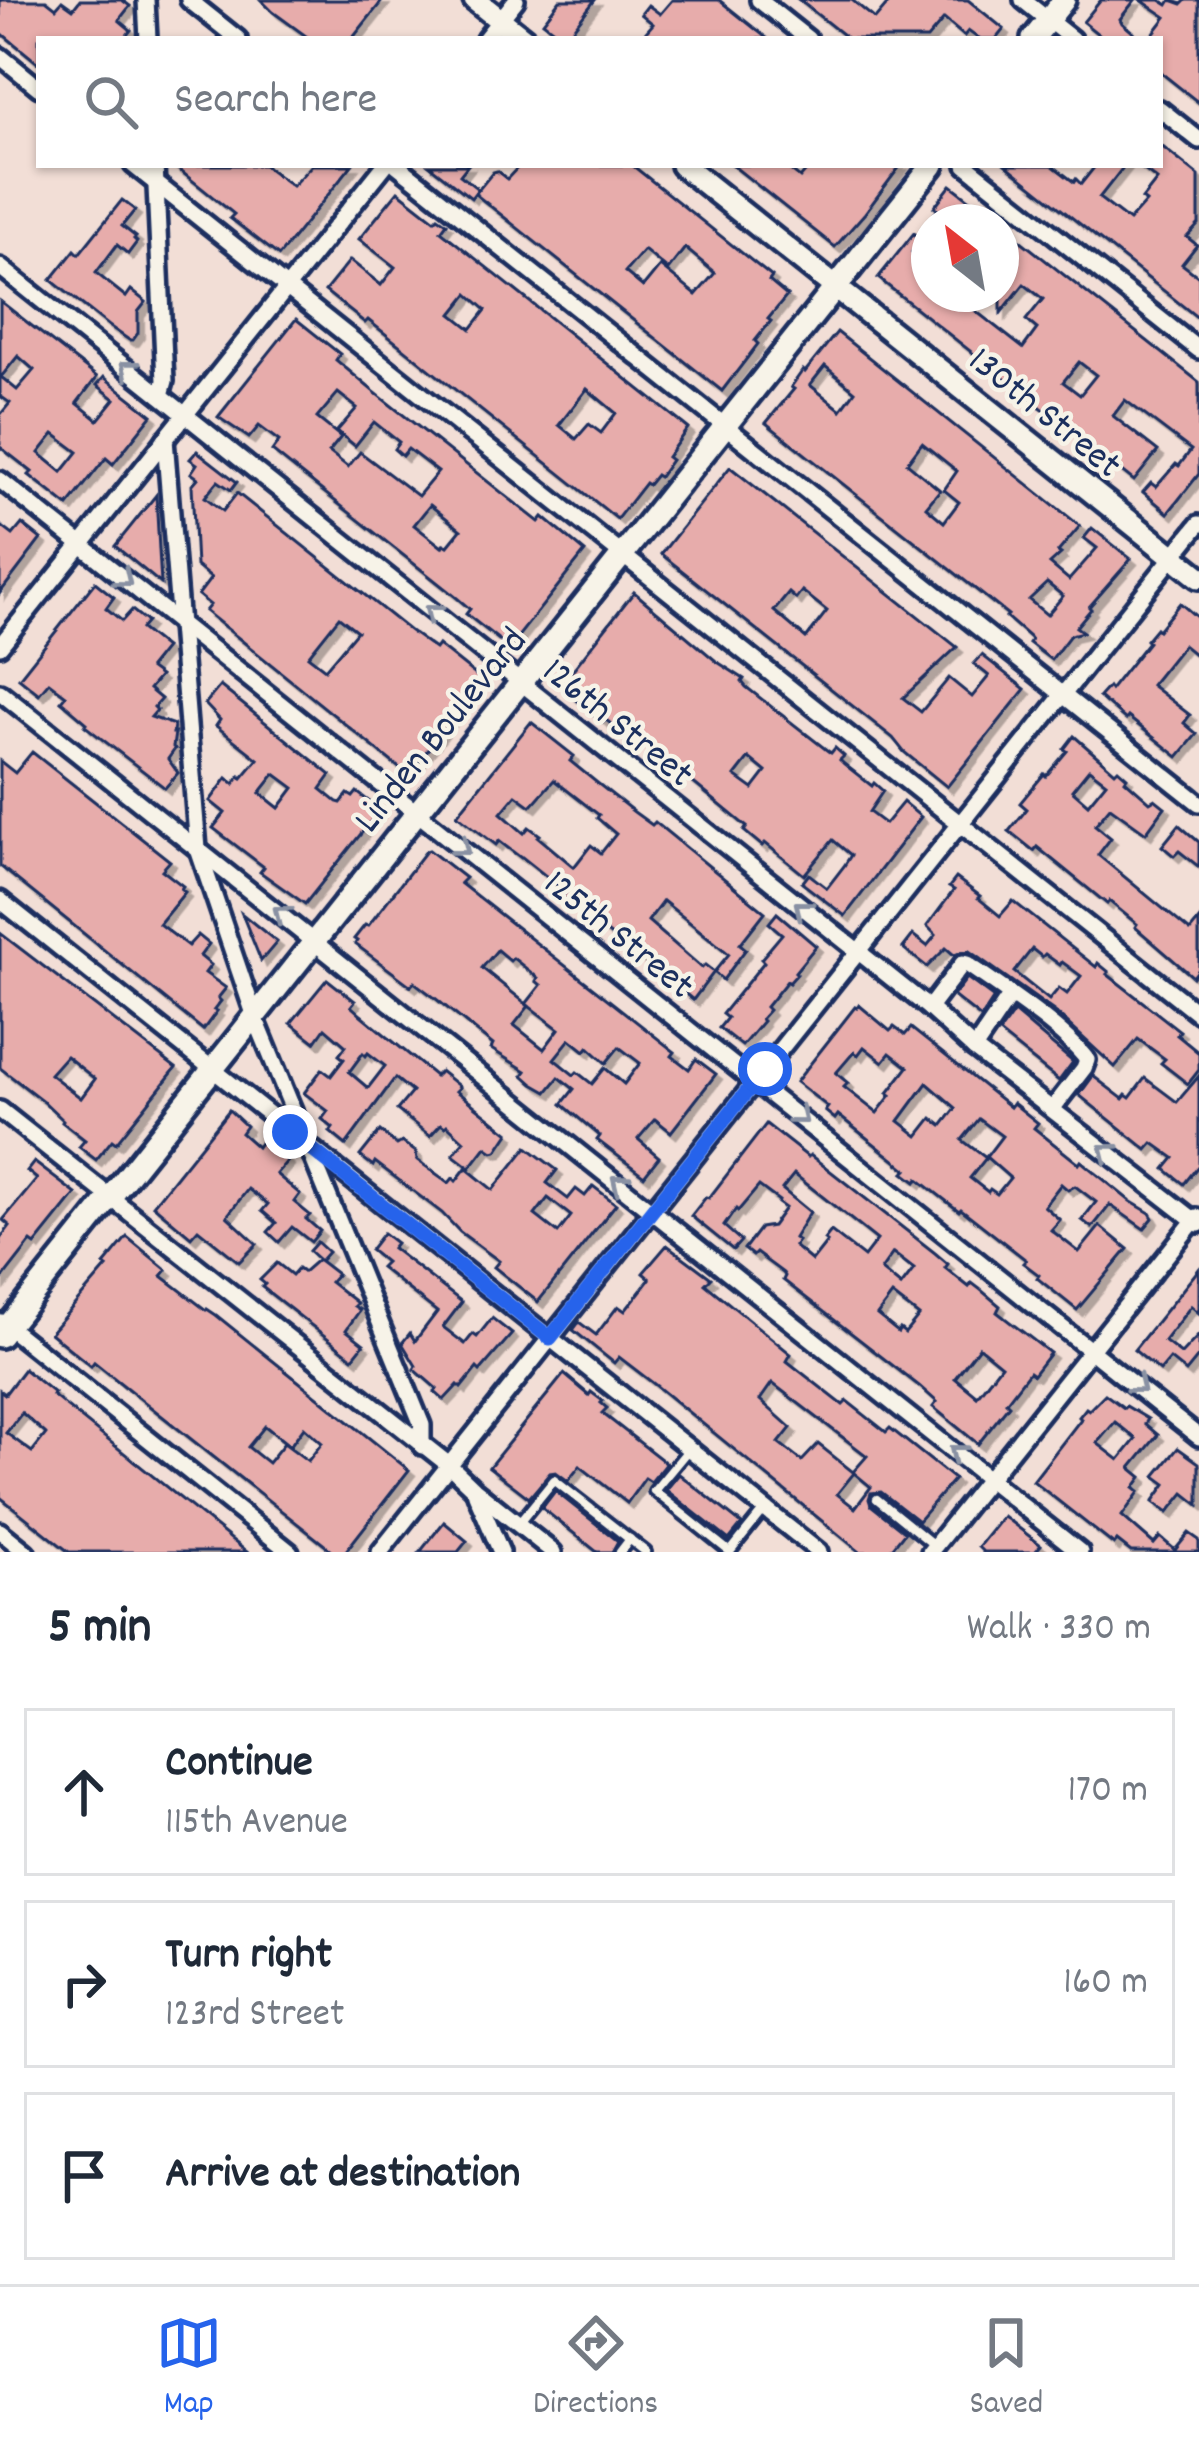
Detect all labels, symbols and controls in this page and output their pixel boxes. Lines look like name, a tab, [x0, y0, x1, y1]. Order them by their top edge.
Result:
search box	[36, 36, 1163, 168]
icon: search	[78, 69, 144, 135]
text: Search here	[174, 70, 377, 134]
north arrow	[911, 204, 1019, 312]
street label: 130th Street	[954, 336, 1131, 494]
one-way arrow	[119, 361, 141, 382]
one-way arrow	[111, 565, 133, 586]
one-way arrow	[424, 605, 446, 627]
street label: Linden Boulevard	[343, 618, 543, 847]
street label: 126th Street	[528, 647, 703, 803]
one-way arrow	[449, 834, 471, 855]
street label: 125th Street	[530, 859, 704, 1015]
one-way arrow	[794, 901, 816, 922]
one-way arrow	[272, 906, 294, 927]
route start	[738, 1042, 792, 1096]
one-way arrow	[787, 1103, 809, 1124]
route end	[263, 1105, 317, 1159]
one-way arrow	[1099, 1144, 1121, 1165]
one-way arrow	[610, 1175, 632, 1196]
one-way arrow	[1124, 1372, 1146, 1394]
one-way arrow	[948, 1445, 970, 1466]
text: 5 min	[48, 1594, 151, 1666]
text: Walk · 330 m	[967, 1603, 1151, 1658]
text: Continue	[165, 1733, 313, 1797]
icon: ahead	[51, 1759, 117, 1825]
text: 170 m	[1068, 1765, 1148, 1820]
text: 115th Avenue	[165, 1797, 348, 1852]
text: Turn right	[165, 1925, 332, 1989]
icon: right	[51, 1951, 117, 2017]
text: 160 m	[1063, 1957, 1148, 2012]
text: 123rd Street	[165, 1989, 344, 2044]
icon: arrive	[51, 2143, 117, 2209]
text: Arrive at destination	[165, 2144, 520, 2208]
tab: Map	[156, 2310, 222, 2429]
tab: Directions	[533, 2310, 658, 2429]
tab: Saved	[970, 2310, 1043, 2429]

